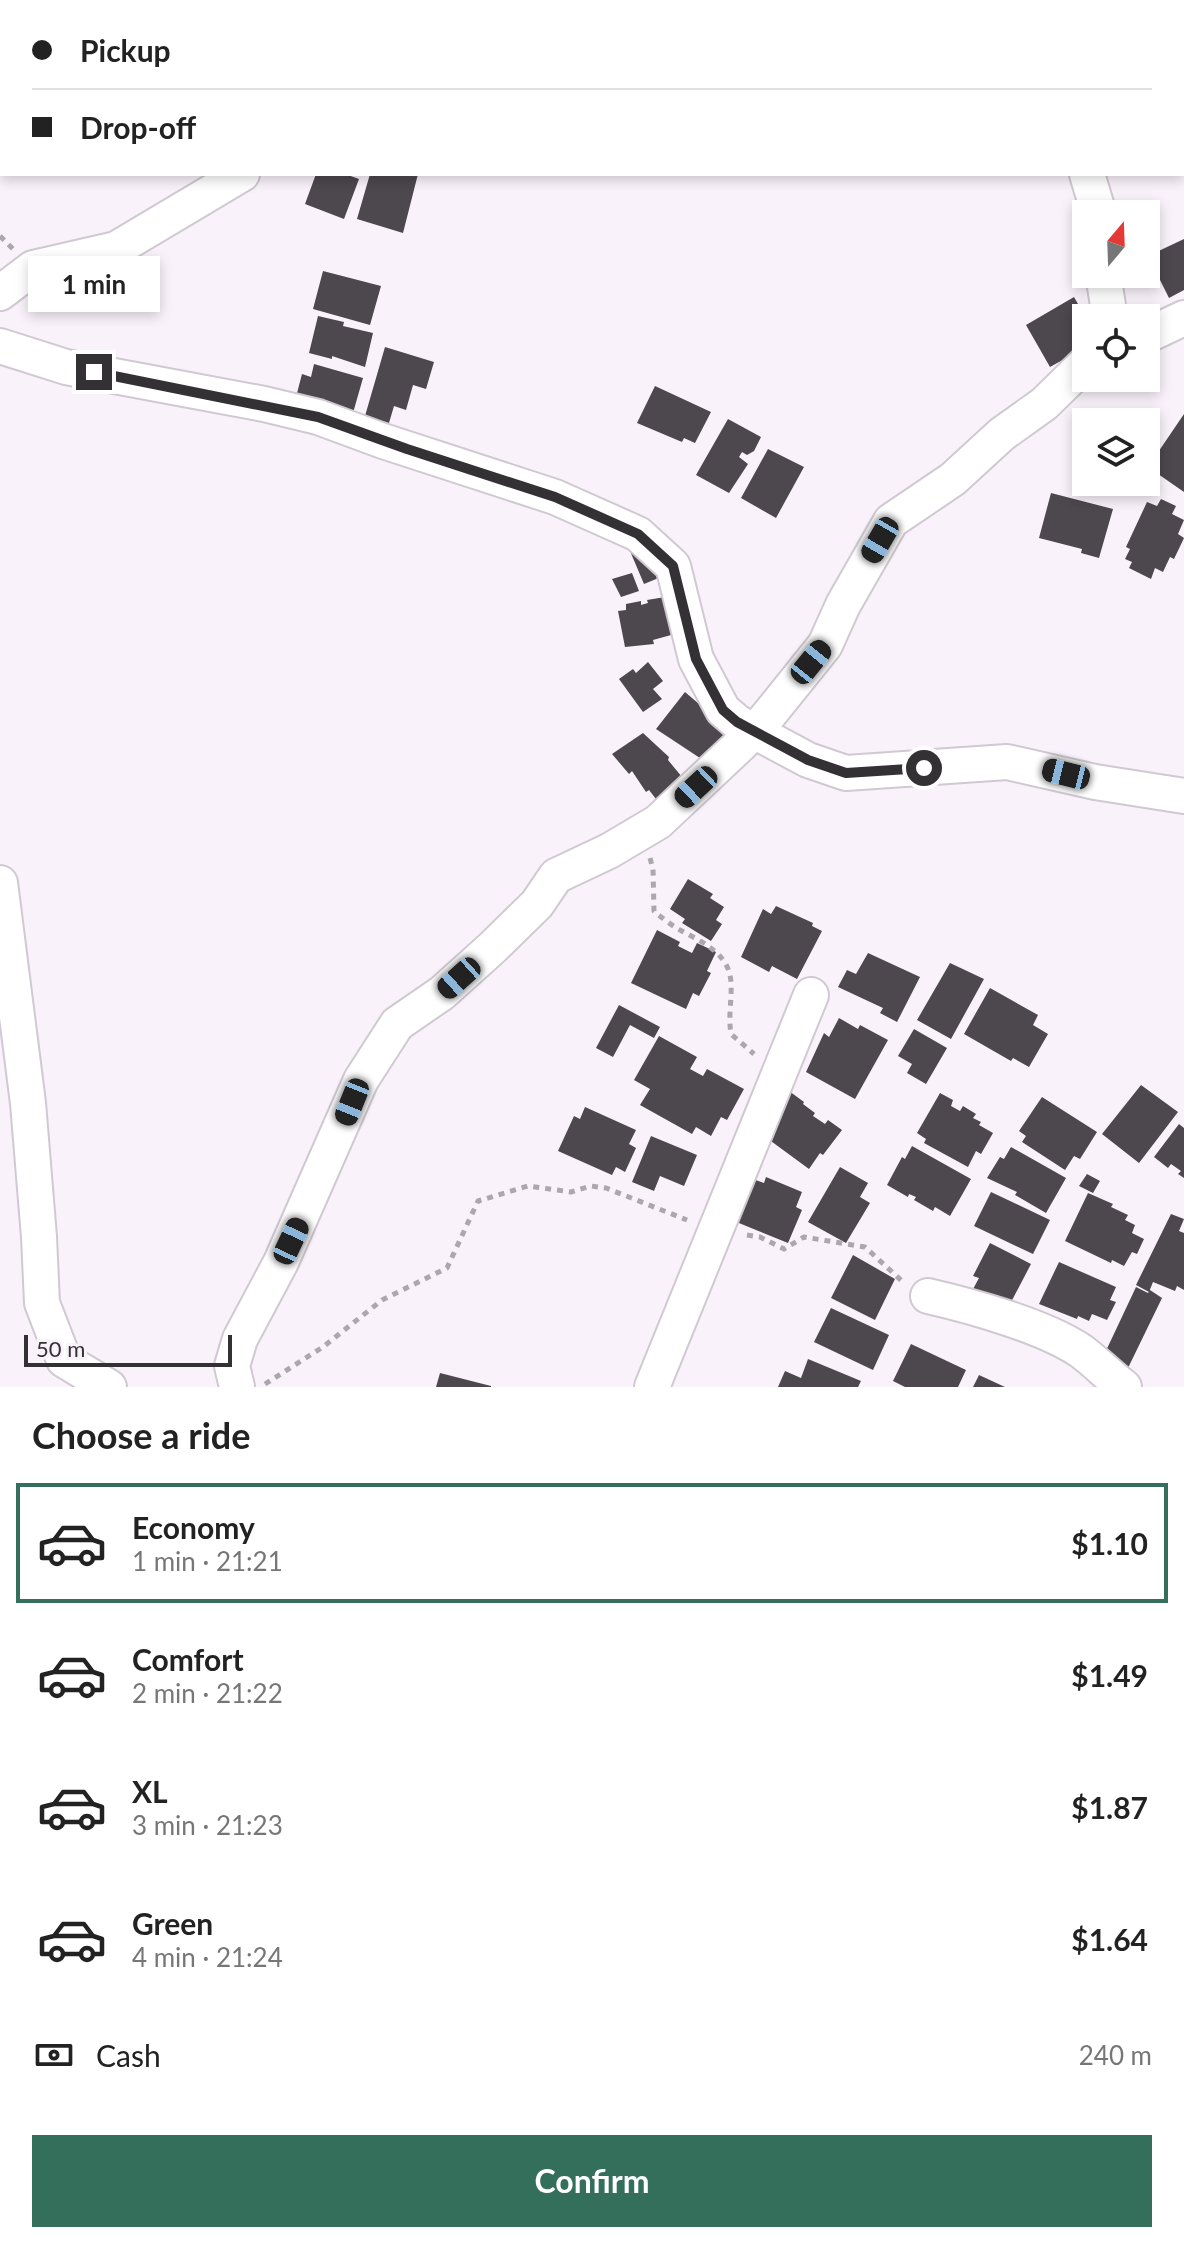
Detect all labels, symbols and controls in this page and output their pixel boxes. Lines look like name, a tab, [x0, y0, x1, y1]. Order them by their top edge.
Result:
text: Pickup	[80, 32, 171, 68]
text: Drop-off	[80, 109, 196, 145]
north arrow	[1072, 200, 1160, 288]
map controls	[1072, 200, 1160, 496]
callout: 1 min	[28, 256, 160, 312]
text: 1 min	[62, 268, 126, 300]
button: locate	[1072, 304, 1160, 392]
route end	[76, 354, 112, 390]
button: layers	[1072, 408, 1160, 496]
car	[858, 513, 902, 567]
car	[787, 636, 835, 688]
route start	[906, 750, 942, 786]
car	[1040, 757, 1092, 791]
car	[670, 762, 722, 812]
car	[433, 953, 485, 1003]
car	[332, 1075, 372, 1129]
car	[270, 1214, 312, 1268]
scale bar	[24, 1331, 232, 1367]
text: 50 m	[36, 1335, 85, 1362]
text: Choose a ride	[32, 1413, 251, 1457]
icon: car	[36, 1507, 108, 1579]
text: Economy	[132, 1509, 255, 1545]
text: $1.10	[1071, 1525, 1148, 1561]
text: 1 min · 21:21	[132, 1545, 283, 1577]
icon: car	[36, 1639, 108, 1711]
text: Comfort	[132, 1641, 244, 1677]
text: $1.49	[1071, 1657, 1148, 1693]
text: 2 min · 21:22	[132, 1677, 283, 1709]
icon: car	[36, 1771, 108, 1843]
text: XL	[132, 1773, 168, 1809]
text: $1.87	[1071, 1789, 1148, 1825]
text: 3 min · 21:23	[132, 1809, 283, 1841]
icon: car	[36, 1903, 108, 1975]
text: Green	[132, 1905, 213, 1941]
text: $1.64	[1071, 1921, 1148, 1957]
text: 4 min · 21:24	[132, 1941, 283, 1973]
icon: cash	[32, 2033, 76, 2077]
text: Cash	[96, 2037, 161, 2073]
text: 240 m	[1079, 2039, 1152, 2071]
button: Confirm	[32, 2135, 1152, 2227]

